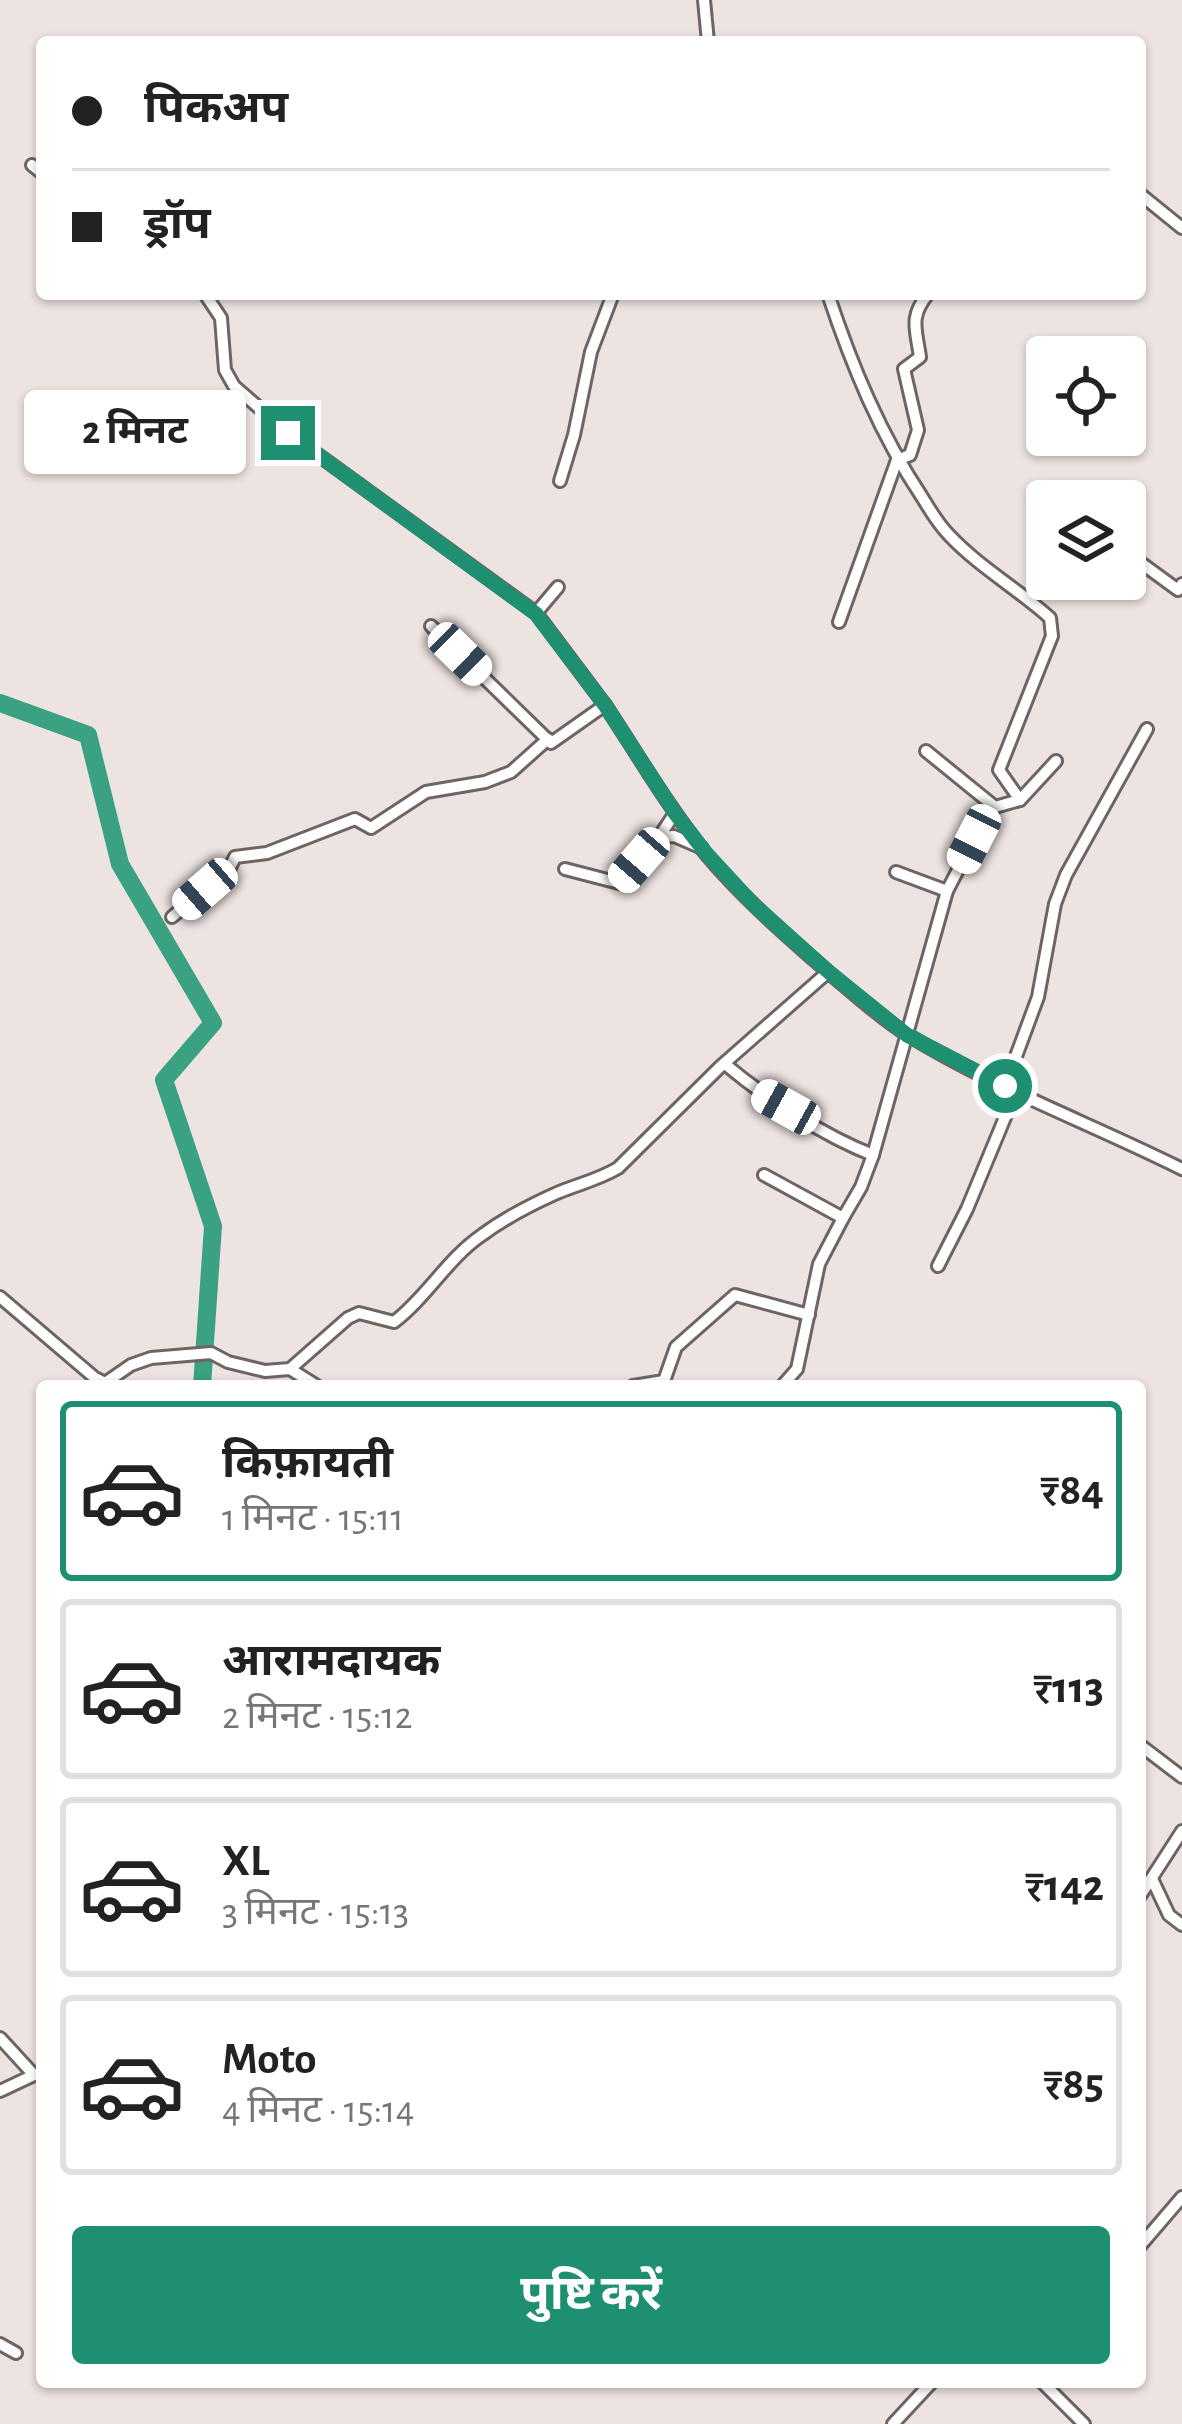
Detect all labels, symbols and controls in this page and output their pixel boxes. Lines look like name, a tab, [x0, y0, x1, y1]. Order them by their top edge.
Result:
text: पिकअप	[144, 86, 288, 131]
text: ड्रॉप	[144, 202, 211, 247]
map controls	[1026, 336, 1146, 600]
button: locate	[1026, 336, 1146, 456]
callout: 2 मिनट	[24, 391, 246, 475]
route end	[261, 406, 315, 460]
text: 2 मिनट	[82, 412, 188, 451]
button: layers	[1026, 480, 1146, 600]
car	[422, 616, 498, 692]
car	[942, 799, 1006, 879]
car	[602, 821, 676, 899]
car	[166, 852, 244, 926]
route start	[978, 1059, 1032, 1113]
car	[746, 1074, 826, 1140]
icon: car	[78, 1437, 186, 1545]
text: किफ़ायती	[222, 1441, 393, 1486]
text: ₹84	[1040, 1468, 1104, 1513]
text: 1 मिनट · 15:11	[222, 1499, 404, 1538]
icon: car	[78, 1635, 186, 1743]
text: आरामदायक	[222, 1639, 440, 1684]
text: ₹113	[1033, 1666, 1104, 1711]
text: 2 मिनट · 15:12	[222, 1697, 413, 1736]
icon: car	[78, 1833, 186, 1941]
text: XL	[222, 1839, 270, 1884]
text: ₹142	[1025, 1864, 1104, 1909]
text: 3 मिनट · 15:13	[222, 1893, 409, 1932]
icon: car	[78, 2031, 186, 2139]
text: Moto	[222, 2037, 317, 2082]
text: ₹85	[1044, 2062, 1104, 2107]
text: 4 मिनट · 15:14	[222, 2091, 415, 2130]
button: पुष्टि करें	[72, 2226, 1110, 2364]

